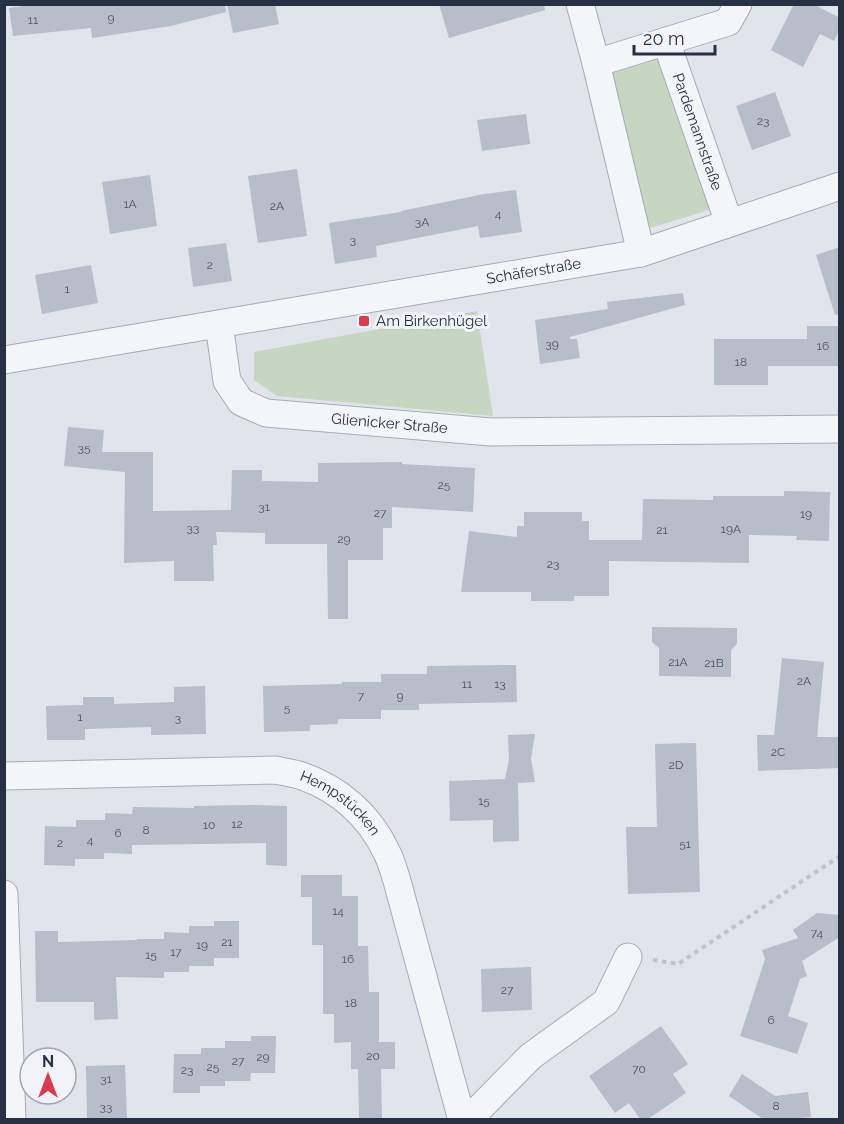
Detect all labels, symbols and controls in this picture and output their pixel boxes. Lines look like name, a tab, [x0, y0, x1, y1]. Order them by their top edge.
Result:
house number: 9	[107, 11, 115, 25]
house number: 11	[28, 13, 38, 27]
scale bar	[634, 18, 715, 56]
text: 20 m	[643, 28, 685, 49]
street label: Pardemannstraße	[669, 71, 726, 193]
house number: 23	[757, 114, 769, 128]
house number: 1A	[123, 197, 137, 211]
house number: 2A	[270, 199, 284, 213]
house number: 4	[495, 207, 502, 221]
house number: 3A	[415, 215, 429, 229]
house number: 3	[350, 233, 356, 247]
street label: Schäferstraße	[485, 254, 583, 288]
house number: 2	[207, 258, 213, 272]
house number: 1	[64, 282, 70, 296]
place label: Am Birkenhügel	[376, 312, 488, 330]
marker: Am Birkenhügel	[357, 314, 371, 328]
house number: 39	[545, 337, 559, 351]
house number: 16	[817, 339, 829, 353]
house number: 18	[735, 355, 747, 369]
street label: Glienicker Straße	[330, 410, 449, 437]
house number: 35	[78, 441, 91, 455]
house number: 25	[438, 478, 451, 492]
house number: 31	[258, 500, 270, 514]
house number: 27	[374, 506, 387, 520]
house number: 19	[800, 507, 812, 521]
house number: 33	[187, 521, 199, 535]
house number: 19A	[721, 522, 741, 536]
house number: 21	[656, 523, 668, 537]
house number: 29	[337, 532, 351, 546]
house number: 23	[547, 557, 559, 571]
house number: 21A	[668, 655, 688, 669]
house number: 21B	[704, 656, 724, 670]
house number: 2A	[797, 674, 811, 688]
house number: 11	[462, 677, 472, 691]
house number: 13	[494, 677, 506, 691]
house number: 7	[358, 689, 365, 703]
house number: 9	[396, 689, 404, 703]
house number: 5	[284, 701, 291, 715]
house number: 1	[77, 710, 83, 724]
house number: 3	[175, 711, 181, 725]
house number: 2C	[771, 745, 785, 759]
house number: 2D	[669, 758, 684, 772]
street label: Hempstücken	[297, 767, 384, 839]
house number: 15	[478, 794, 490, 808]
house number: 12	[231, 817, 243, 831]
house number: 10	[203, 818, 215, 832]
house number: 8	[142, 823, 150, 837]
house number: 6	[114, 826, 122, 840]
house number: 4	[87, 833, 94, 847]
house number: 2	[57, 836, 63, 850]
house number: 51	[679, 837, 691, 851]
house number: 14	[332, 904, 344, 918]
house number: 74	[811, 926, 824, 940]
house number: 21	[221, 935, 233, 949]
house number: 19	[196, 938, 208, 952]
house number: 17	[170, 945, 182, 959]
house number: 15	[145, 948, 157, 962]
house number: 16	[342, 952, 354, 966]
house number: 27	[501, 983, 514, 997]
house number: 18	[345, 996, 357, 1010]
house number: 6	[767, 1013, 775, 1027]
north arrow	[18, 1046, 78, 1106]
house number: 20	[366, 1049, 380, 1063]
house number: 29	[256, 1050, 270, 1064]
text: N	[42, 1052, 54, 1071]
house number: 27	[232, 1054, 245, 1068]
house number: 25	[207, 1060, 220, 1074]
house number: 70	[632, 1062, 646, 1076]
house number: 23	[181, 1063, 193, 1077]
house number: 31	[100, 1072, 112, 1086]
house number: 8	[772, 1099, 780, 1113]
house number: 33	[100, 1100, 112, 1114]

